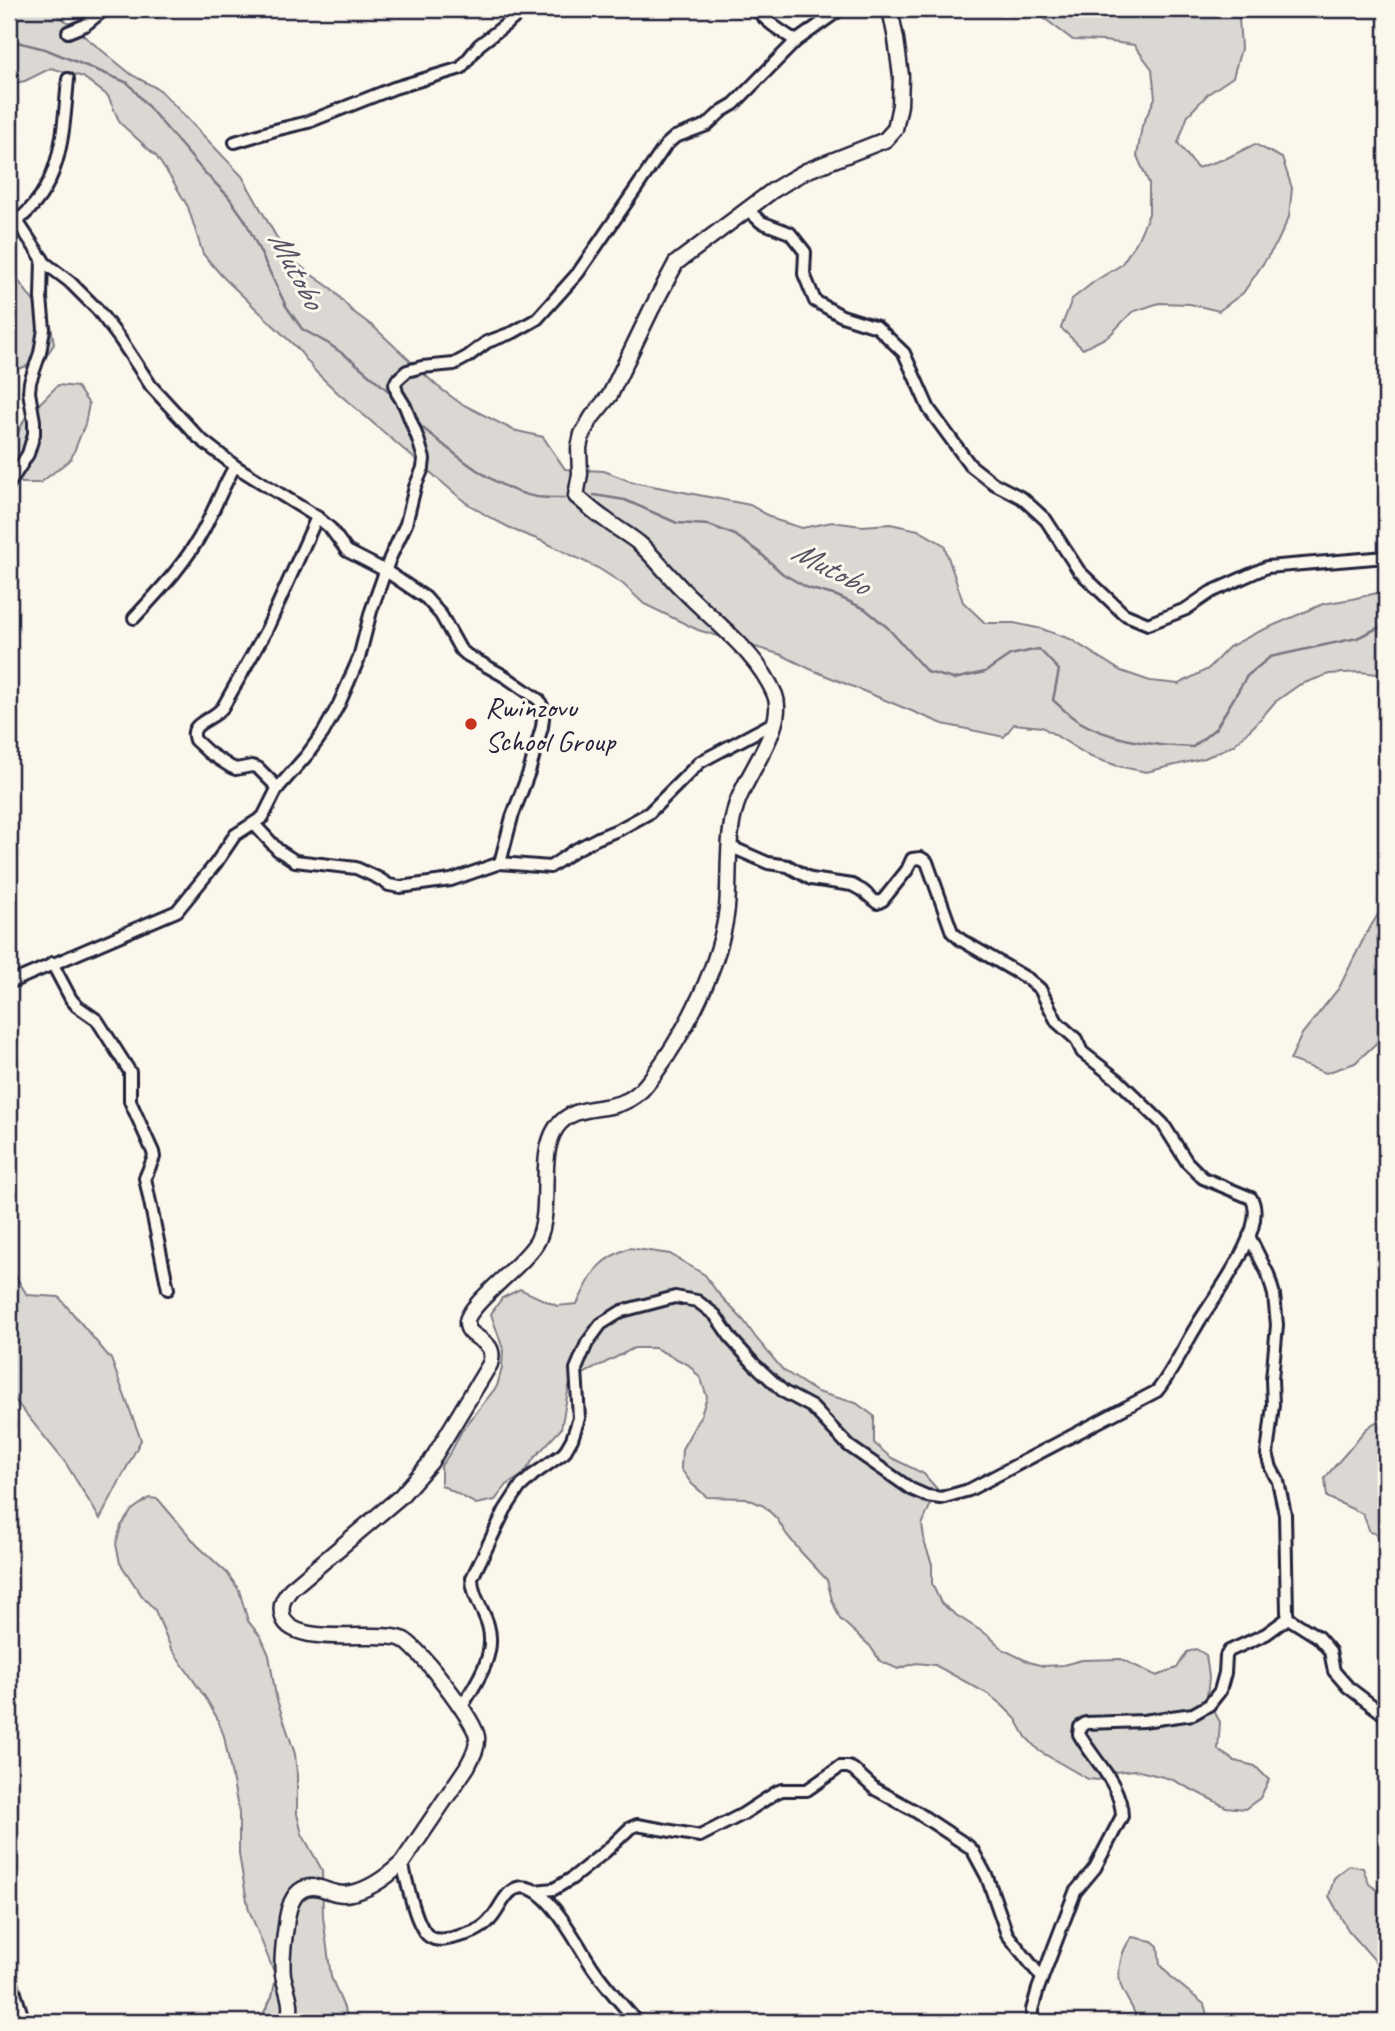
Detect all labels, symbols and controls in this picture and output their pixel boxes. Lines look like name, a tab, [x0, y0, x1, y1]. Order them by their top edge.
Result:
water label: Mutobo	[259, 224, 336, 318]
water label: Mutobo	[785, 530, 880, 606]
place label: Rwinzovu School Group	[485, 688, 617, 760]
marker: Rwinzovu School Group	[463, 716, 479, 732]

